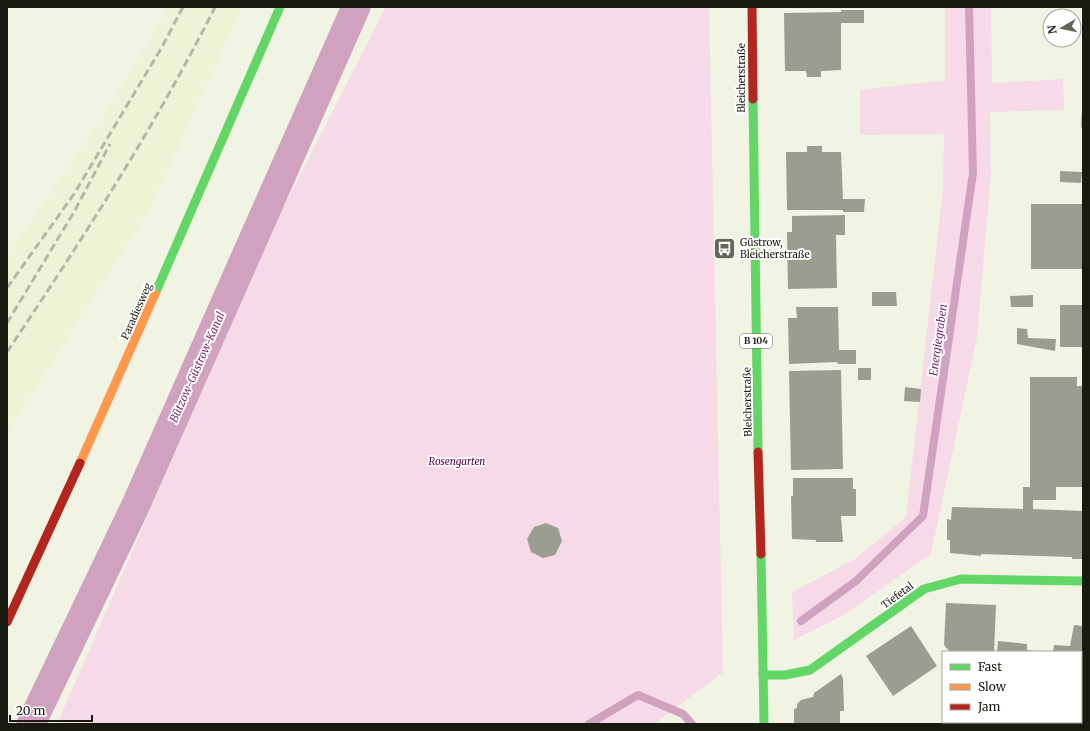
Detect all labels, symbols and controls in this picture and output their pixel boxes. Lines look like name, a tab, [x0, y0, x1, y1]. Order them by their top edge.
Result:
north arrow	[1042, 8, 1082, 48]
text: N	[1044, 24, 1060, 35]
street label: Bleicherstraße	[735, 43, 748, 113]
bus stop icon: Güstrow, Bleicherstraße	[712, 235, 738, 261]
place label: Güstrow, Bleicherstraße	[740, 236, 810, 261]
street label: Paradiesweg	[118, 281, 155, 342]
water label: Energiegraben	[926, 303, 950, 377]
water label: Bützow-Güstrow-Kanal	[166, 310, 228, 424]
road number: B 104	[740, 334, 772, 348]
street label: Bleicherstraße	[740, 367, 755, 437]
park label: Rosengarten	[429, 455, 485, 468]
street label: Tiefetal	[879, 579, 916, 611]
legend	[942, 651, 1082, 723]
text: Fast	[978, 659, 1002, 674]
text: Slow	[978, 679, 1007, 694]
scale bar	[10, 697, 92, 723]
text: Jam	[977, 699, 1001, 714]
text: 20 m	[16, 703, 45, 718]

